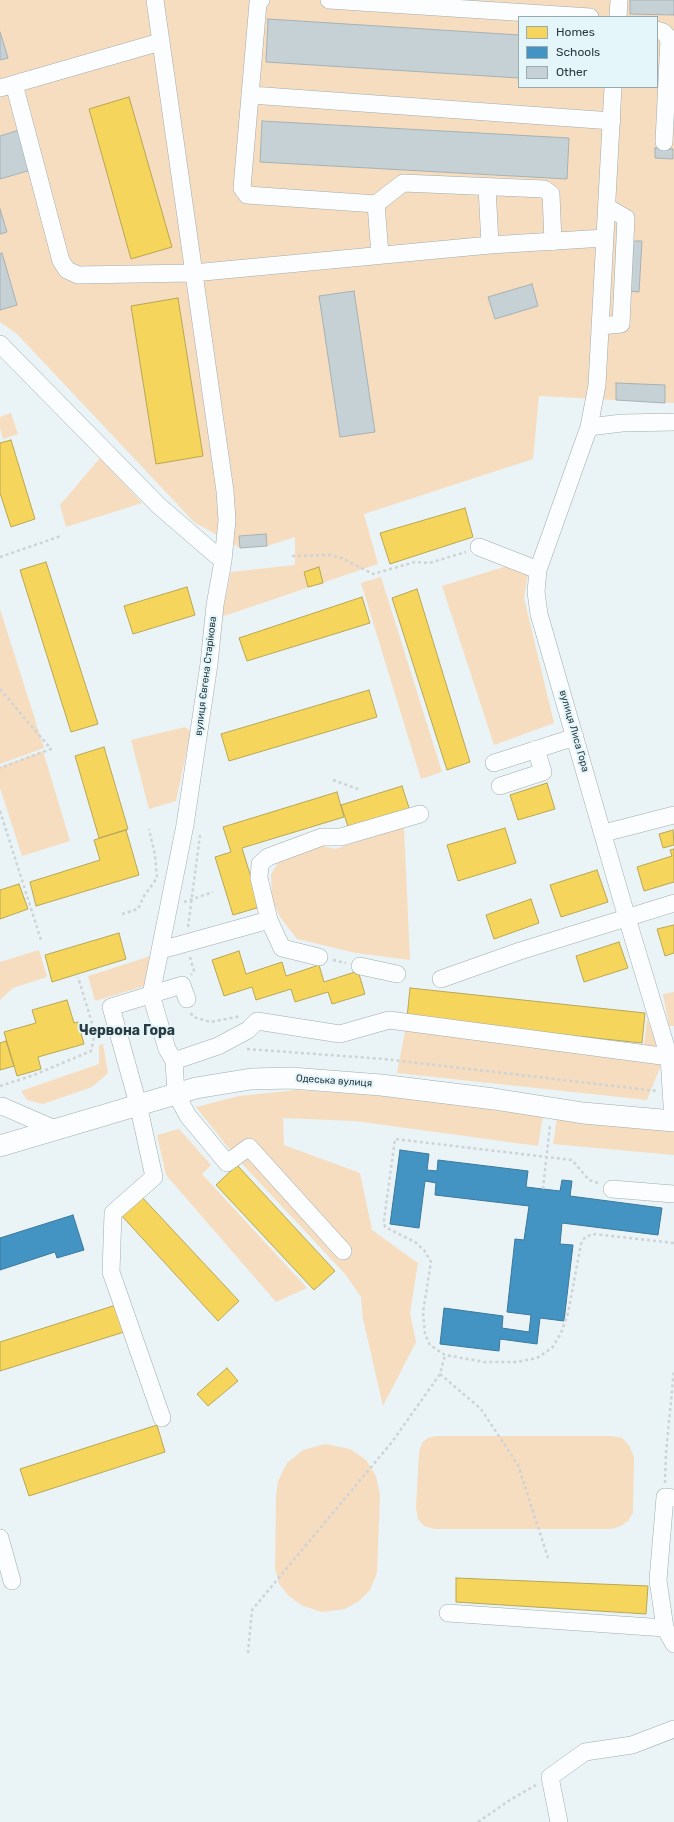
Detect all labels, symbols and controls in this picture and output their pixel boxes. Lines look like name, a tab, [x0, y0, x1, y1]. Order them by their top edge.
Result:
legend	[518, 16, 658, 88]
text: Homes	[556, 25, 595, 39]
text: Schools	[556, 45, 600, 59]
text: Other	[556, 65, 587, 79]
street label: вулиця Євгена Старікова	[193, 616, 219, 736]
street label: вулиця Лиса Гора	[557, 689, 591, 773]
district label: Червона Гора	[79, 1023, 175, 1039]
street label: Одеська вулиця	[295, 1072, 373, 1090]

